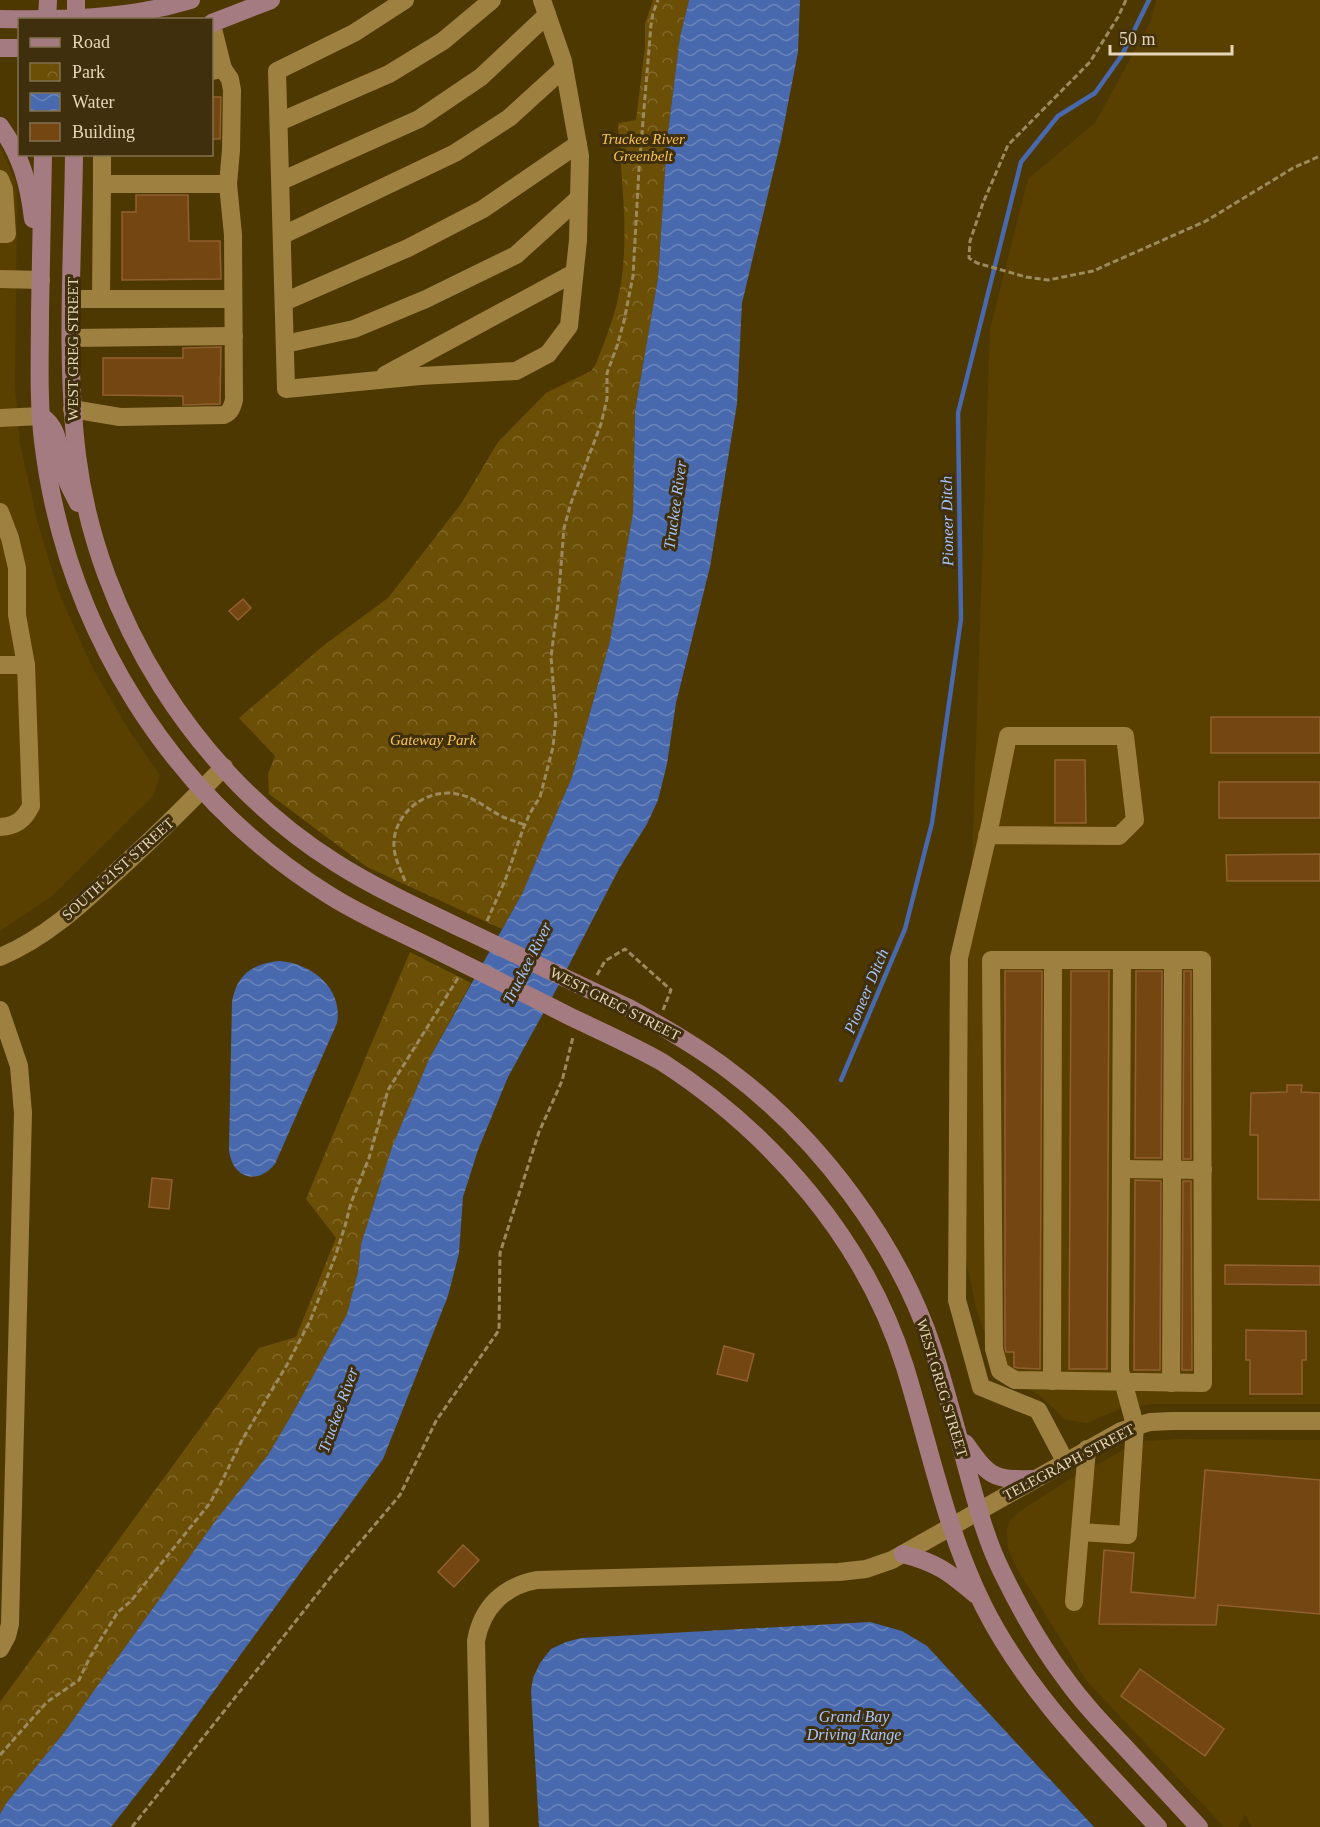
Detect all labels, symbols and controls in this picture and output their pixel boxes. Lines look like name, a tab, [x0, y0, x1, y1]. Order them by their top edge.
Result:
legend	[18, 18, 213, 156]
scale bar	[1110, 18, 1232, 56]
text: 50 m	[1119, 29, 1156, 49]
text: Road	[72, 32, 110, 52]
text: Park	[72, 62, 105, 82]
text: Water	[72, 92, 115, 112]
text: Building	[72, 122, 135, 142]
park label: Truckee River Greenbelt	[601, 131, 685, 164]
street label: WEST GREG STREET	[65, 277, 81, 421]
water label: Truckee River	[660, 459, 690, 550]
water label: Pioneer Ditch	[938, 476, 956, 567]
park label: Gateway Park	[390, 732, 476, 748]
street label: SOUTH 21ST STREET	[59, 815, 177, 923]
water label: Truckee River	[499, 919, 555, 1007]
water label: Pioneer Ditch	[840, 946, 891, 1037]
street label: WEST GREG STREET	[547, 964, 683, 1044]
street label: WEST GREG STREET	[913, 1317, 971, 1459]
water label: Truckee River	[315, 1364, 362, 1455]
street label: TELEGRAPH STREET	[1001, 1421, 1137, 1503]
water label: Grand Bay Driving Range	[806, 1708, 901, 1744]

